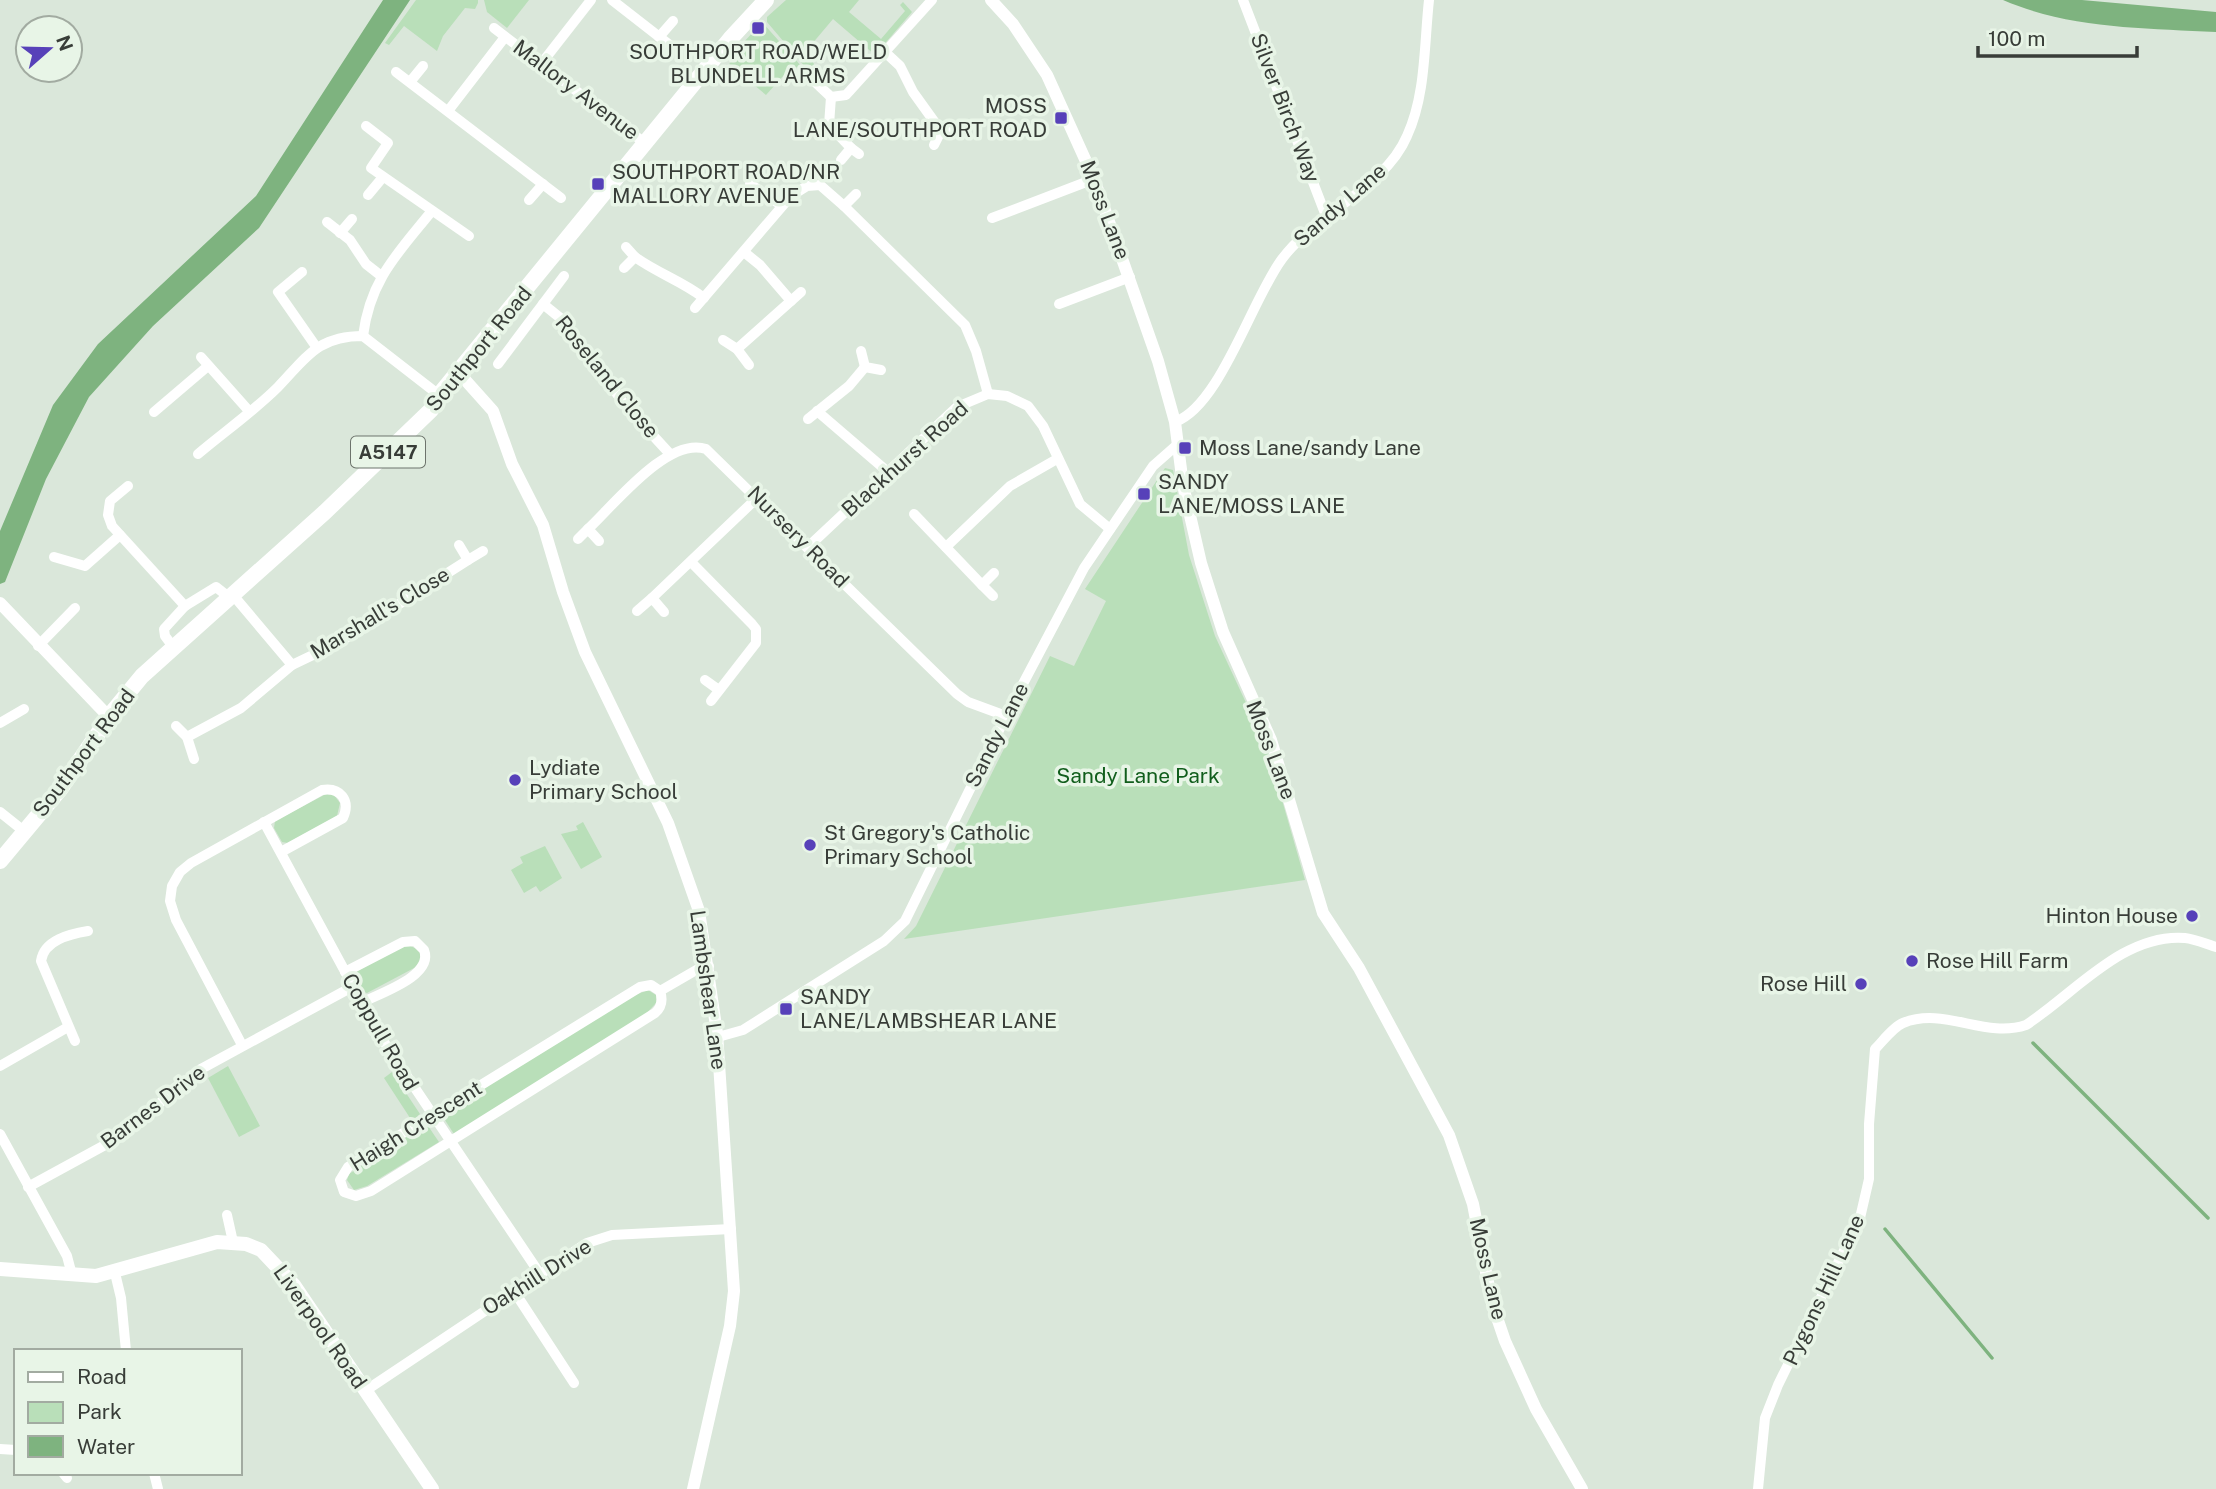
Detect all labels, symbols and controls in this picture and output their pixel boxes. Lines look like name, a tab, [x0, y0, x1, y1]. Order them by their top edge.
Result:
north arrow	[14, 14, 84, 84]
scale bar	[1978, 14, 2137, 58]
marker: SOUTHPORT ROAD/WELD BLUNDELL ARMS	[750, 20, 766, 36]
text: 100 m	[1988, 26, 2045, 51]
street label: Silver Birch Way	[1245, 30, 1325, 186]
text: N	[52, 32, 78, 54]
street label: Mallory Avenue	[509, 34, 644, 145]
place label: SOUTHPORT ROAD/WELD BLUNDELL ARMS	[629, 39, 887, 88]
place label: MOSS LANE/SOUTHPORT ROAD	[793, 93, 1047, 142]
marker: MOSS LANE/SOUTHPORT ROAD	[1053, 110, 1069, 126]
street label: Moss Lane	[1075, 157, 1136, 263]
street label: Sandy Lane	[1288, 158, 1391, 251]
place label: SOUTHPORT ROAD/NR MALLORY AVENUE	[612, 159, 840, 208]
marker: SOUTHPORT ROAD/NR MALLORY AVENUE	[590, 176, 606, 192]
street label: Southport Road	[421, 281, 537, 416]
street label: Roseland Close	[550, 310, 664, 443]
street label: Blackhurst Road	[836, 395, 973, 522]
place label: Moss Lane/sandy Lane	[1199, 435, 1421, 460]
road number: A5147	[351, 436, 425, 467]
marker: Moss Lane/sandy Lane	[1177, 440, 1193, 456]
place label: SANDY LANE/MOSS LANE	[1158, 469, 1345, 518]
street label: Nursery Road	[742, 481, 854, 593]
marker: SANDY LANE/MOSS LANE	[1136, 486, 1152, 502]
street label: Marshall's Close	[306, 561, 454, 664]
street label: Sandy Lane	[960, 678, 1034, 791]
street label: Southport Road	[27, 684, 140, 822]
street label: Moss Lane	[1241, 697, 1302, 803]
place label: Lydiate Primary School	[529, 755, 678, 804]
park label: Sandy Lane Park	[1056, 763, 1220, 788]
marker: Lydiate Primary School	[507, 772, 523, 788]
place label: St Gregory's Catholic Primary School	[824, 820, 1031, 869]
marker: St Gregory's Catholic Primary School	[802, 837, 818, 853]
place label: Hinton House	[2045, 903, 2178, 928]
marker: Hinton House	[2184, 908, 2200, 924]
street label: Lambshear Lane	[685, 909, 732, 1071]
place label: Rose Hill Farm	[1926, 948, 2068, 973]
marker: Rose Hill Farm	[1904, 953, 1920, 969]
street label: Coppull Road	[337, 969, 424, 1095]
place label: Rose Hill	[1760, 971, 1847, 996]
marker: Rose Hill	[1853, 976, 1869, 992]
place label: SANDY LANE/LAMBSHEAR LANE	[800, 984, 1057, 1033]
marker: SANDY LANE/LAMBSHEAR LANE	[778, 1001, 794, 1017]
street label: Barnes Drive	[96, 1059, 210, 1154]
street label: Haigh Crescent	[345, 1075, 486, 1176]
street label: Pygons Hill Lane	[1778, 1211, 1869, 1369]
street label: Moss Lane	[1465, 1215, 1512, 1322]
street label: Oakhill Drive	[478, 1233, 596, 1320]
street label: Liverpool Road	[269, 1260, 372, 1393]
legend	[14, 1349, 242, 1475]
text: Road	[77, 1364, 127, 1389]
text: Park	[77, 1399, 122, 1424]
text: Water	[77, 1434, 135, 1459]

